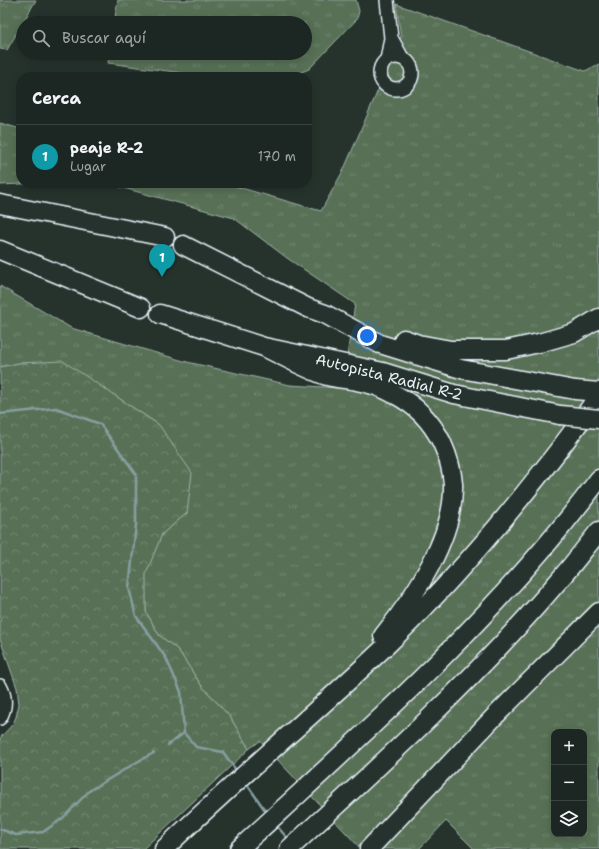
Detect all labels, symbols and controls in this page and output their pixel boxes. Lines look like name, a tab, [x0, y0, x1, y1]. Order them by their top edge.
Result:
search box	[16, 16, 312, 60]
icon: search	[30, 27, 52, 49]
text: Buscar aquí	[62, 28, 146, 48]
text: Cerca	[32, 87, 81, 109]
text: peaje R-2	[70, 138, 143, 158]
text: 1	[42, 148, 48, 165]
text: 170 m	[258, 148, 296, 165]
text: Lugar	[70, 158, 106, 175]
pin: 1	[149, 244, 175, 277]
your location	[357, 326, 377, 346]
street label: Autopista Radial R-2	[314, 349, 464, 405]
map controls	[551, 729, 587, 837]
button: +	[551, 729, 587, 765]
button: −	[551, 765, 587, 801]
button: layers	[551, 801, 587, 837]

